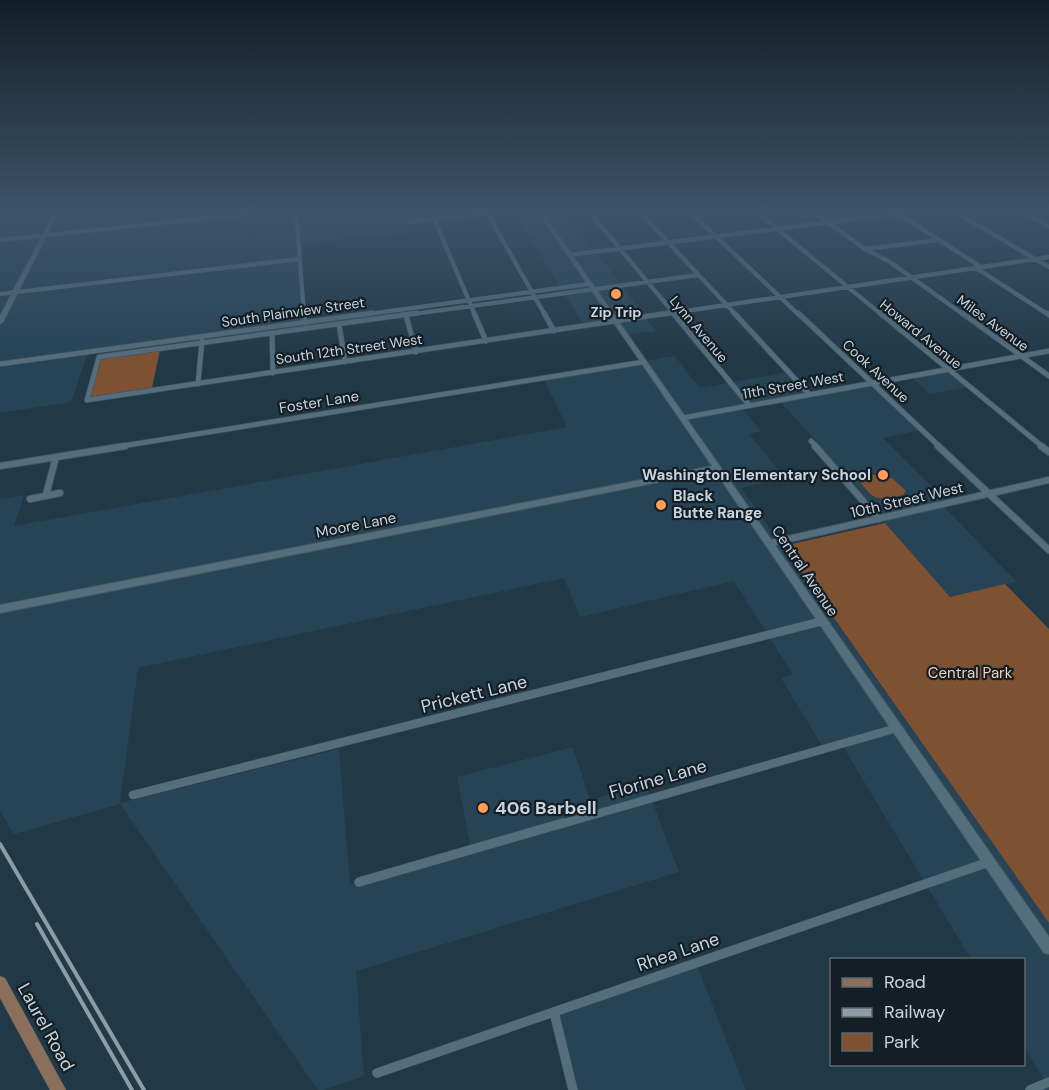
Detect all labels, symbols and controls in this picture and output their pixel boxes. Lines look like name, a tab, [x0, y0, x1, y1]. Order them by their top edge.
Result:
marker: Zip Trip	[609, 287, 623, 301]
street label: Miles Avenue	[954, 291, 1033, 355]
street label: Lynn Avenue	[666, 292, 732, 366]
street label: South Plainview Street	[220, 293, 366, 331]
street label: Howard Avenue	[876, 295, 966, 373]
place label: Zip Trip	[591, 303, 641, 321]
street label: South 12th Street West	[275, 330, 423, 368]
street label: Cook Avenue	[839, 335, 913, 407]
street label: 11th Street West	[741, 367, 845, 403]
street label: Foster Lane	[278, 386, 360, 418]
place label: Washington Elementary School	[642, 465, 871, 485]
marker: Washington Elementary School	[876, 468, 890, 482]
street label: 10th Street West	[849, 477, 966, 523]
place label: Black Butte Range	[673, 486, 762, 523]
marker: Black Butte Range	[654, 498, 668, 512]
street label: Moore Lane	[314, 507, 398, 543]
street label: Central Avenue	[767, 522, 843, 620]
park label: Central Park	[928, 663, 1013, 683]
street label: Prickett Lane	[418, 669, 530, 719]
street label: Florine Lane	[606, 754, 710, 804]
place label: 406 Barbell	[495, 796, 597, 820]
marker: 406 Barbell	[476, 801, 490, 815]
street label: Rhea Lane	[634, 927, 722, 977]
legend	[830, 958, 1025, 1066]
text: Road	[884, 970, 926, 994]
street label: Laurel Road	[12, 979, 80, 1075]
text: Railway	[884, 1000, 946, 1024]
text: Park	[884, 1030, 920, 1054]

